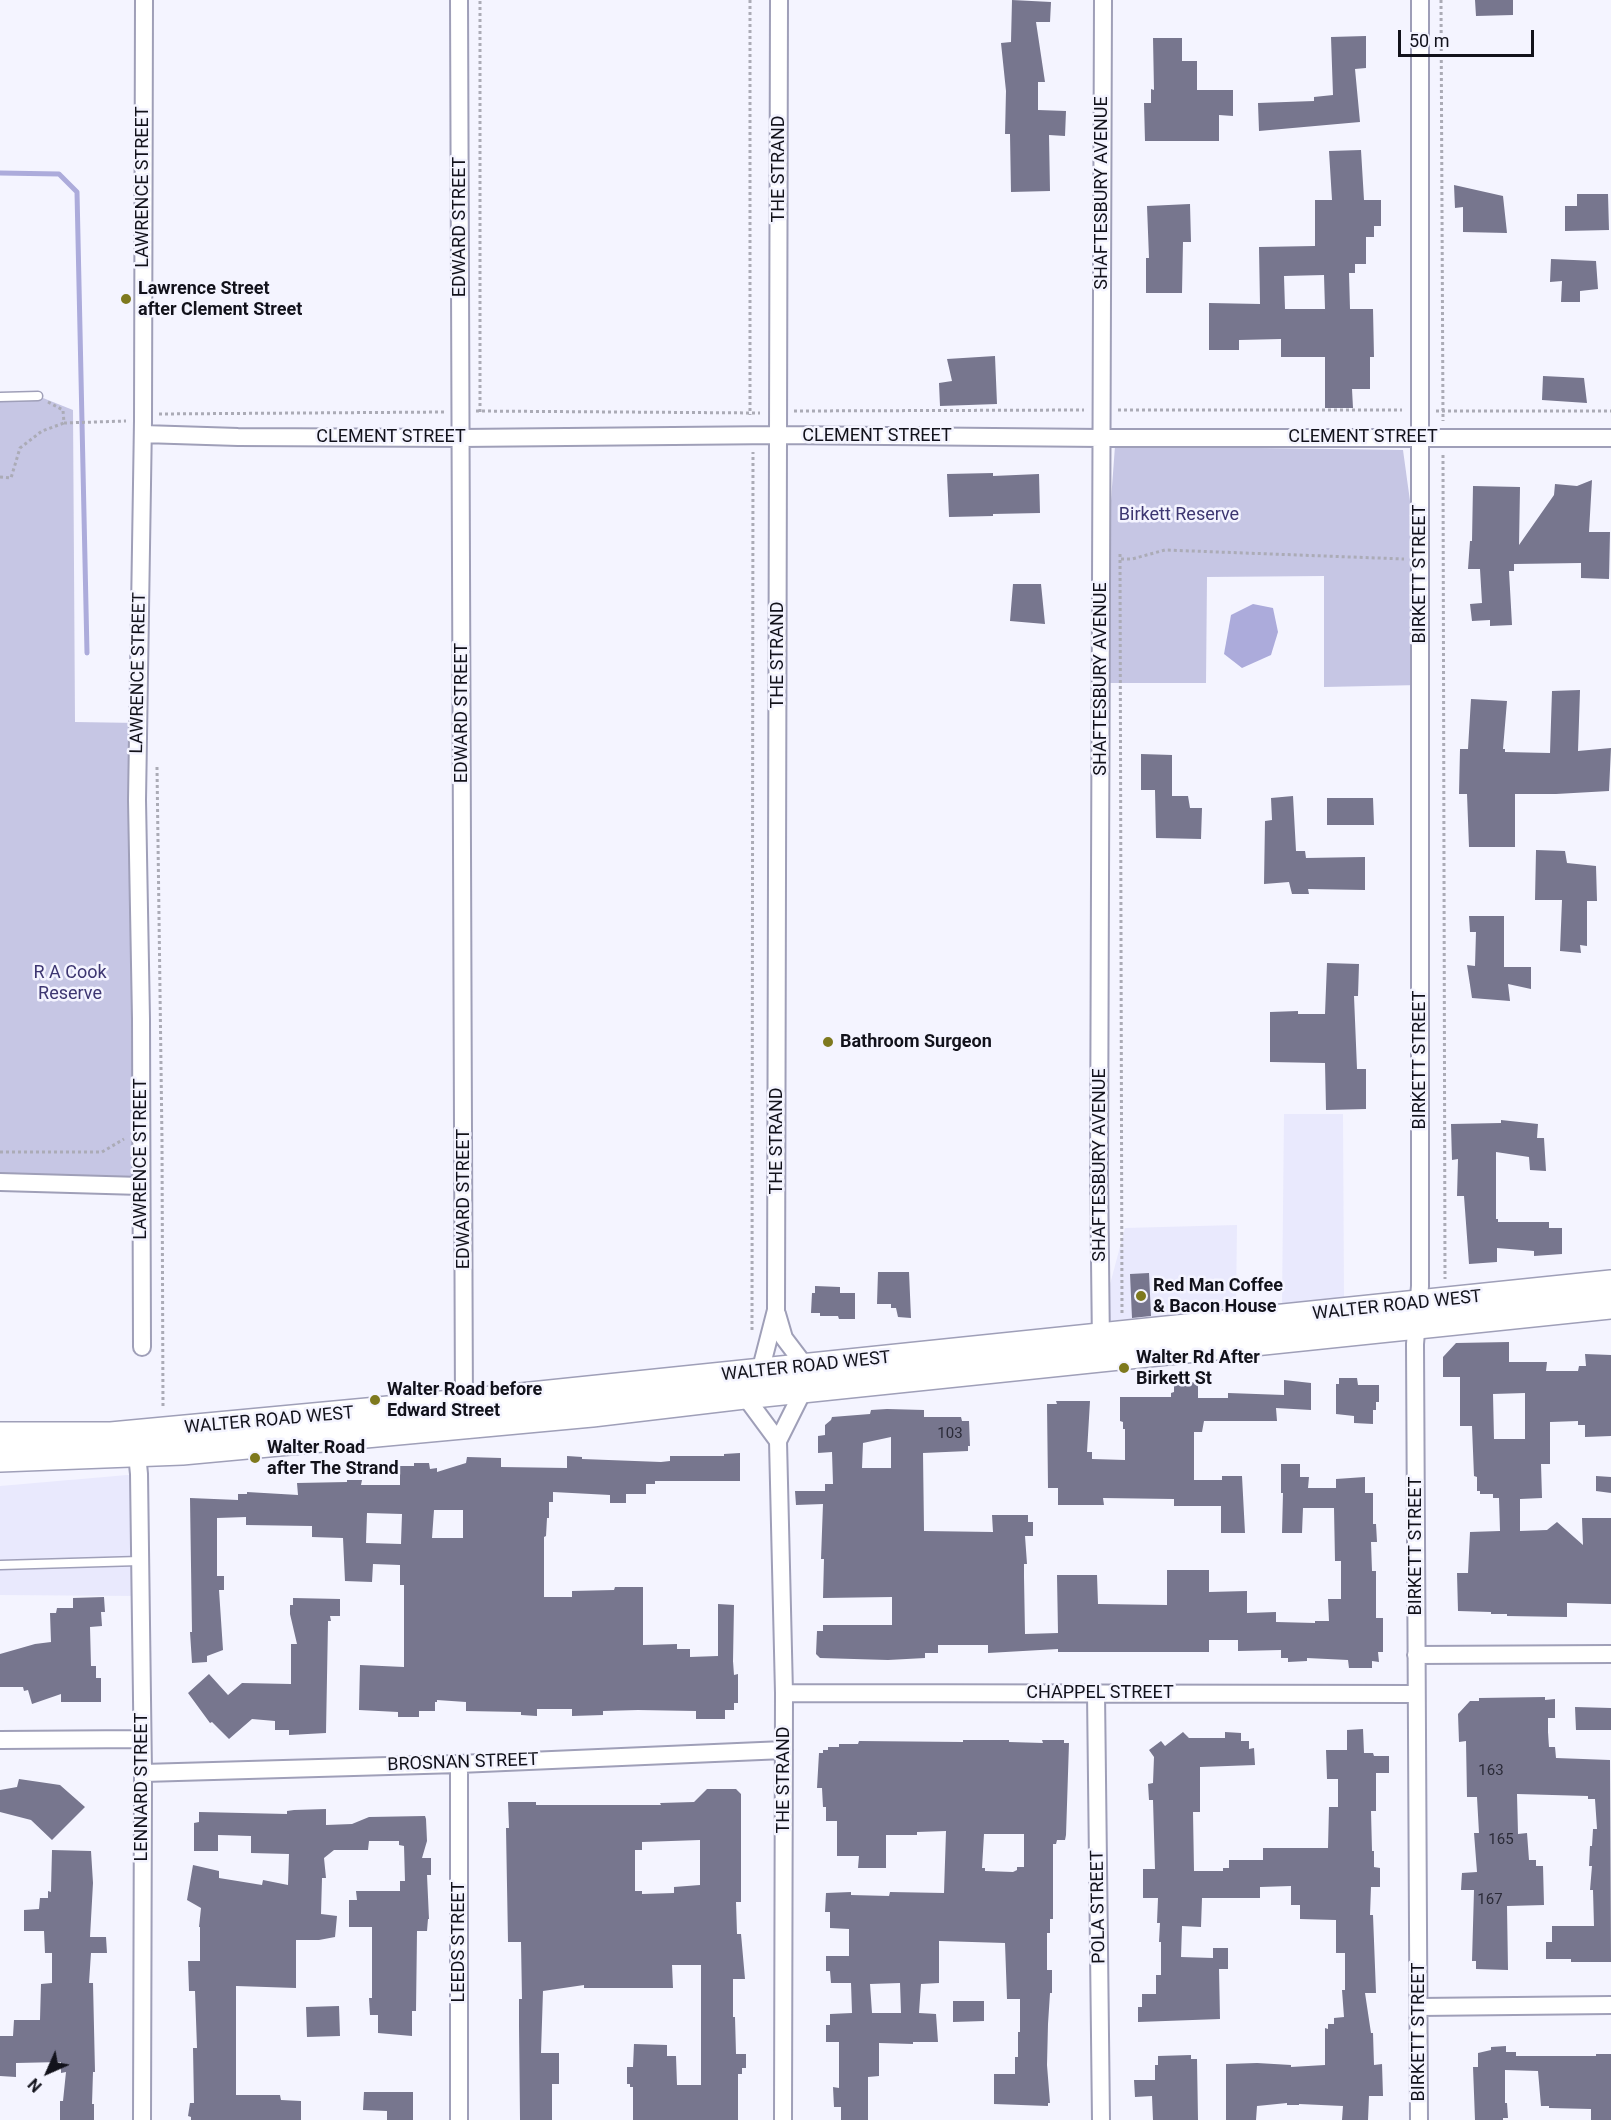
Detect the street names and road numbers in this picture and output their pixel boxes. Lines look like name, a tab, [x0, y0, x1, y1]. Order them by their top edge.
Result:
street label: SHAFTESBURY AVENUE	[1091, 96, 1113, 290]
street label: LAWRENCE STREET	[132, 106, 154, 268]
street label: THE STRAND	[768, 115, 790, 223]
street label: EDWARD STREET	[449, 157, 471, 297]
street label: CLEMENT STREET	[802, 425, 952, 447]
street label: CLEMENT STREET	[316, 426, 466, 448]
street label: CLEMENT STREET	[1288, 426, 1438, 448]
street label: BIRKETT STREET	[1409, 505, 1431, 643]
street label: SHAFTESBURY AVENUE	[1090, 582, 1112, 776]
street label: LAWRENCE STREET	[127, 592, 151, 754]
street label: THE STRAND	[767, 601, 789, 709]
street label: EDWARD STREET	[451, 643, 473, 783]
street label: BIRKETT STREET	[1409, 991, 1431, 1129]
street label: SHAFTESBURY AVENUE	[1089, 1068, 1111, 1262]
street label: LAWRENCE STREET	[130, 1078, 152, 1240]
street label: THE STRAND	[766, 1087, 788, 1195]
street label: EDWARD STREET	[453, 1129, 475, 1269]
street label: WALTER ROAD WEST	[1311, 1286, 1483, 1326]
street label: WALTER ROAD WEST	[720, 1347, 892, 1387]
street label: WALTER ROAD WEST	[183, 1403, 355, 1439]
street label: BIRKETT STREET	[1405, 1477, 1427, 1615]
street label: CHAPPEL STREET	[1026, 1682, 1174, 1704]
street label: LENNARD STREET	[131, 1713, 153, 1861]
street label: THE STRAND	[773, 1726, 795, 1834]
street label: BROSNAN STREET	[387, 1750, 539, 1776]
street label: POLA STREET	[1087, 1850, 1111, 1964]
street label: LEEDS STREET	[448, 1881, 470, 2003]
street label: BIRKETT STREET	[1408, 1963, 1430, 2101]

